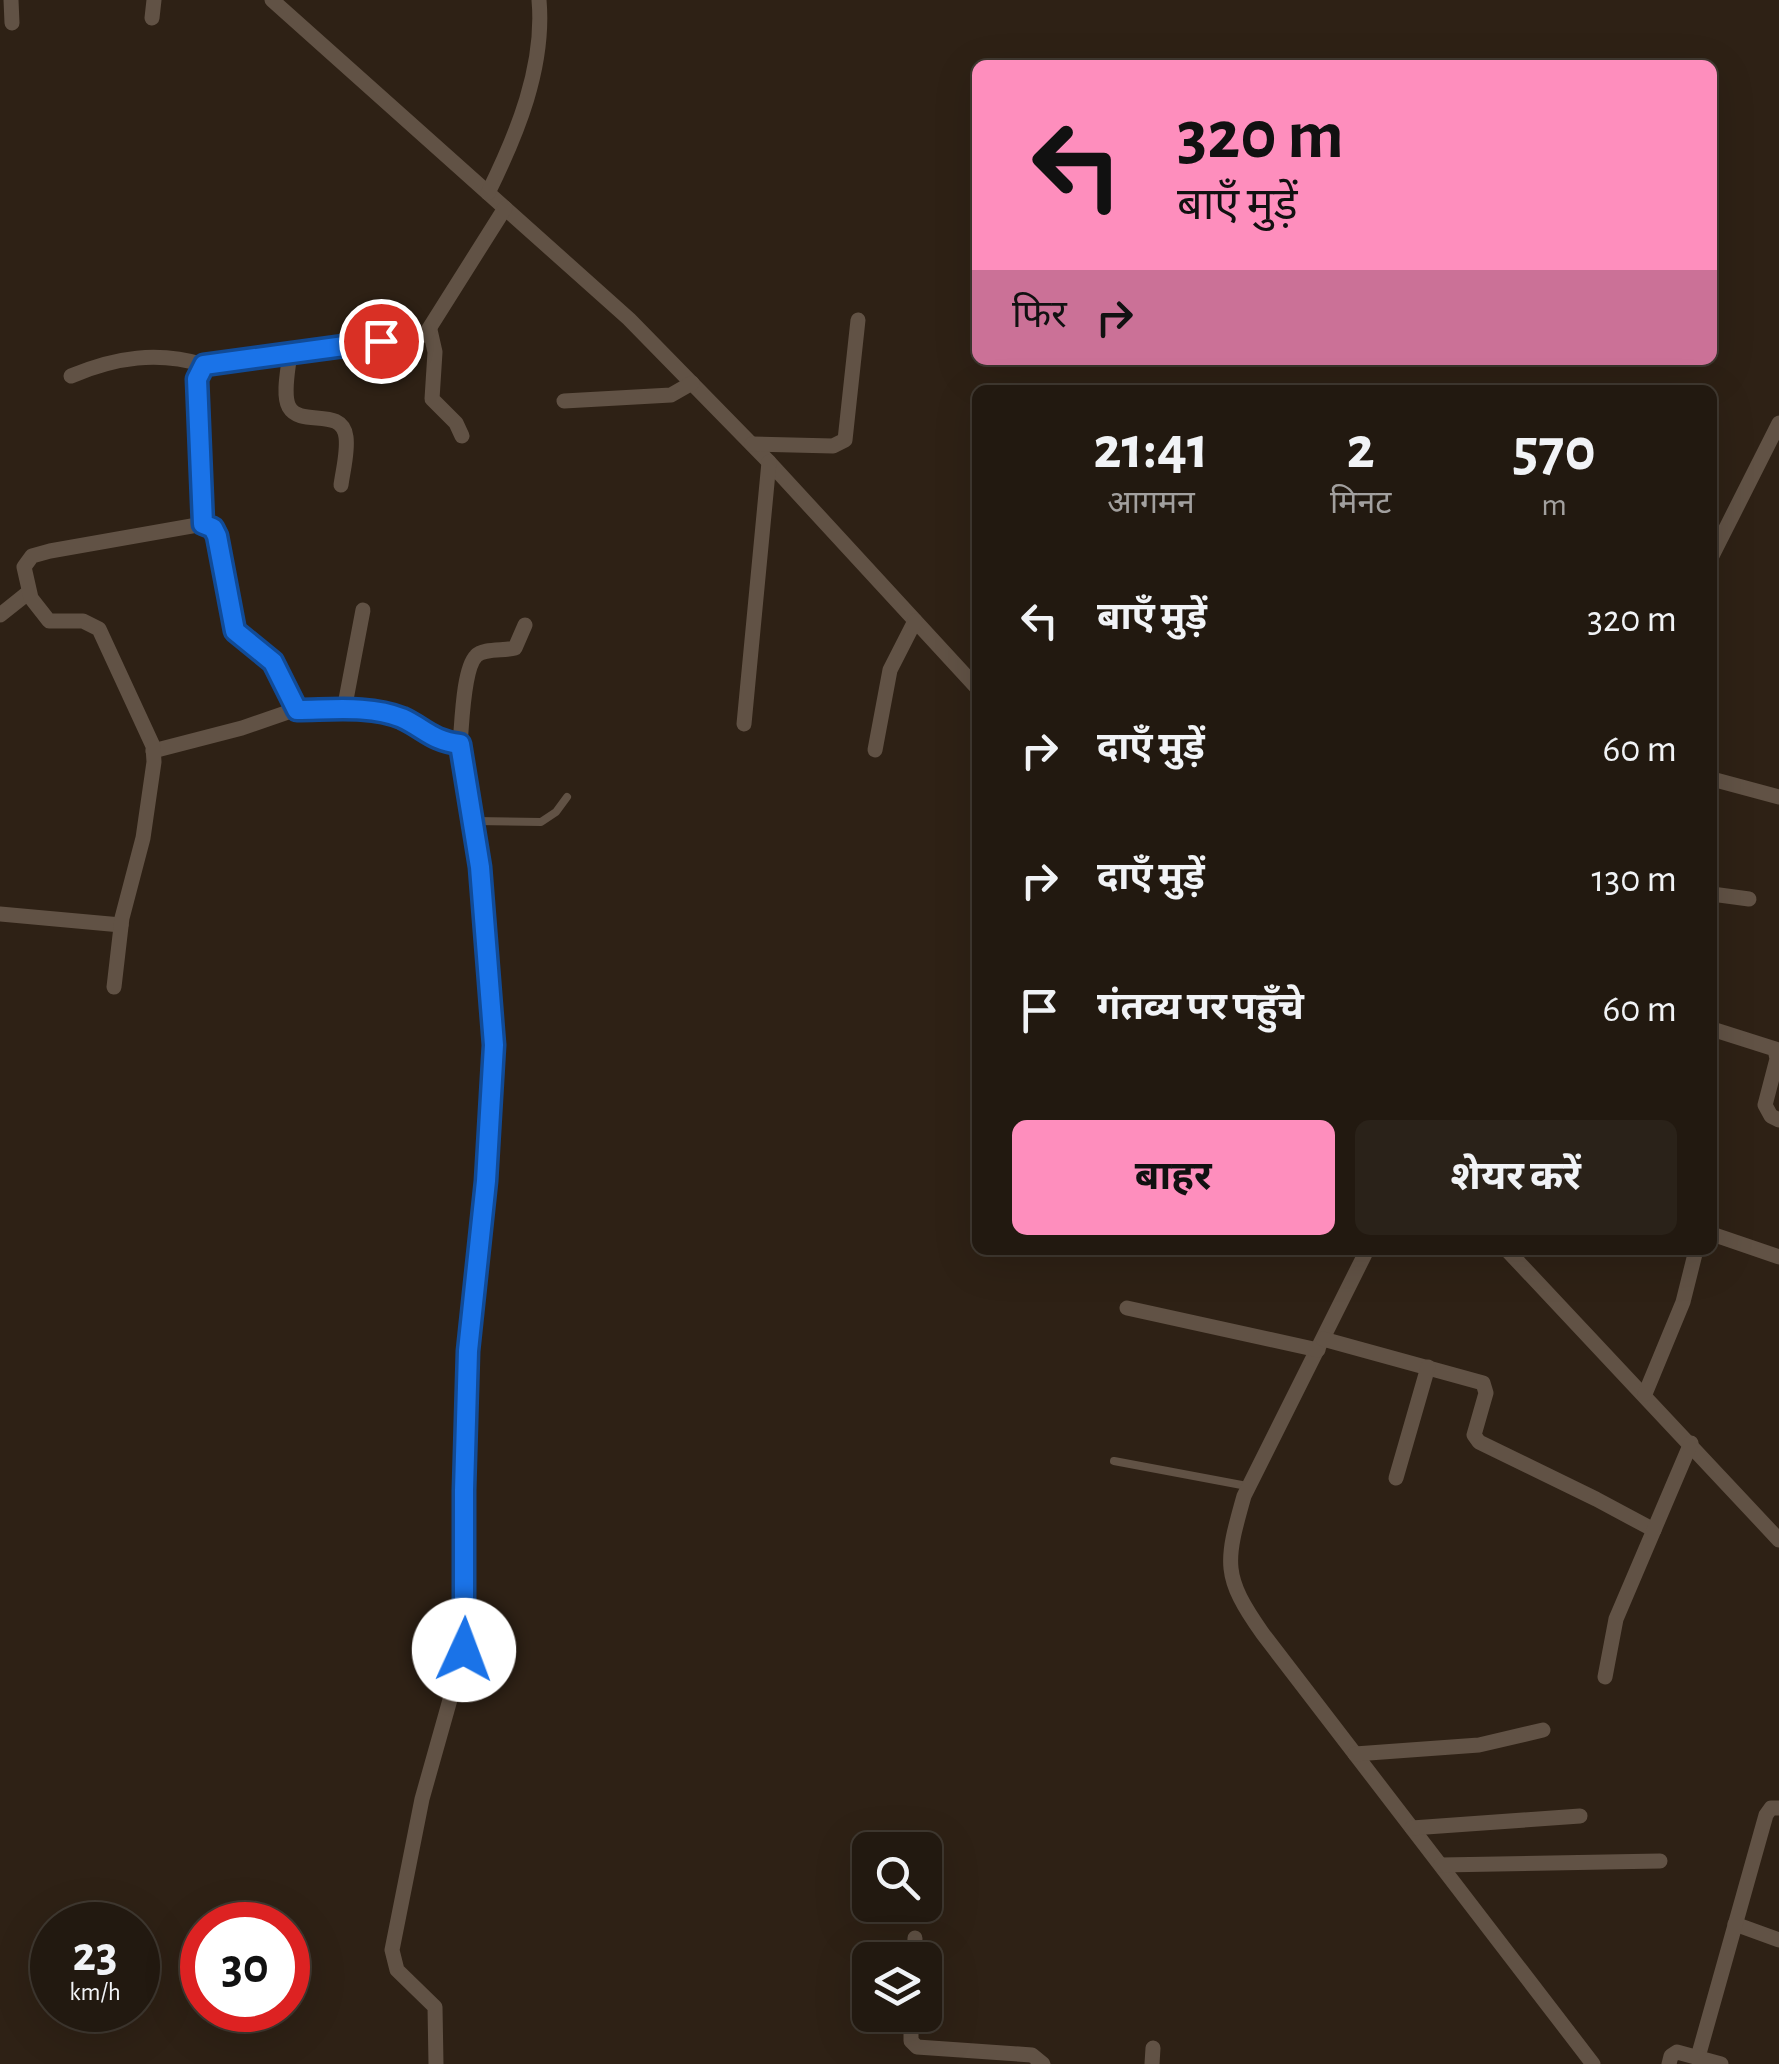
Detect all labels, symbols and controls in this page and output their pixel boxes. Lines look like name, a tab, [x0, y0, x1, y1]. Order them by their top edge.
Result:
icon: left	[1012, 100, 1142, 230]
text: 320 m	[1177, 101, 1344, 171]
text: बाएँ मुड़ें	[1177, 183, 1298, 228]
icon: right	[1087, 290, 1142, 345]
text: फिर	[1012, 297, 1067, 335]
pin	[339, 299, 424, 384]
icon: arrive	[354, 314, 409, 369]
text: 21:41	[1093, 419, 1209, 479]
text: 2	[1347, 419, 1375, 479]
text: 570	[1513, 421, 1596, 481]
text: आगमन	[1107, 487, 1195, 519]
text: मिनट	[1330, 487, 1391, 519]
text: m	[1541, 489, 1567, 521]
icon: left	[1012, 593, 1067, 648]
text: बाएँ मुड़ें	[1097, 599, 1207, 637]
text: 320 m	[1587, 601, 1677, 639]
icon: right	[1012, 723, 1067, 778]
text: दाएँ मुड़ें	[1097, 729, 1205, 767]
text: 60 m	[1602, 731, 1677, 769]
icon: right	[1012, 853, 1067, 908]
text: दाएँ मुड़ें	[1097, 859, 1205, 897]
text: 130 m	[1592, 861, 1677, 899]
icon: arrive	[1012, 983, 1067, 1038]
text: गंतव्य पर पहुँचे	[1097, 989, 1304, 1027]
text: 60 m	[1602, 991, 1677, 1029]
button: बाहर	[1012, 1120, 1335, 1235]
button: शेयर करें	[1355, 1120, 1677, 1235]
position arrow	[412, 1598, 516, 1702]
map controls	[852, 1832, 942, 2032]
button: search	[852, 1832, 942, 1922]
speed limit sign: 30	[180, 1902, 310, 2032]
text: 23	[72, 1930, 118, 1980]
button: layers	[852, 1942, 942, 2032]
text: km/h	[69, 1980, 121, 2005]

